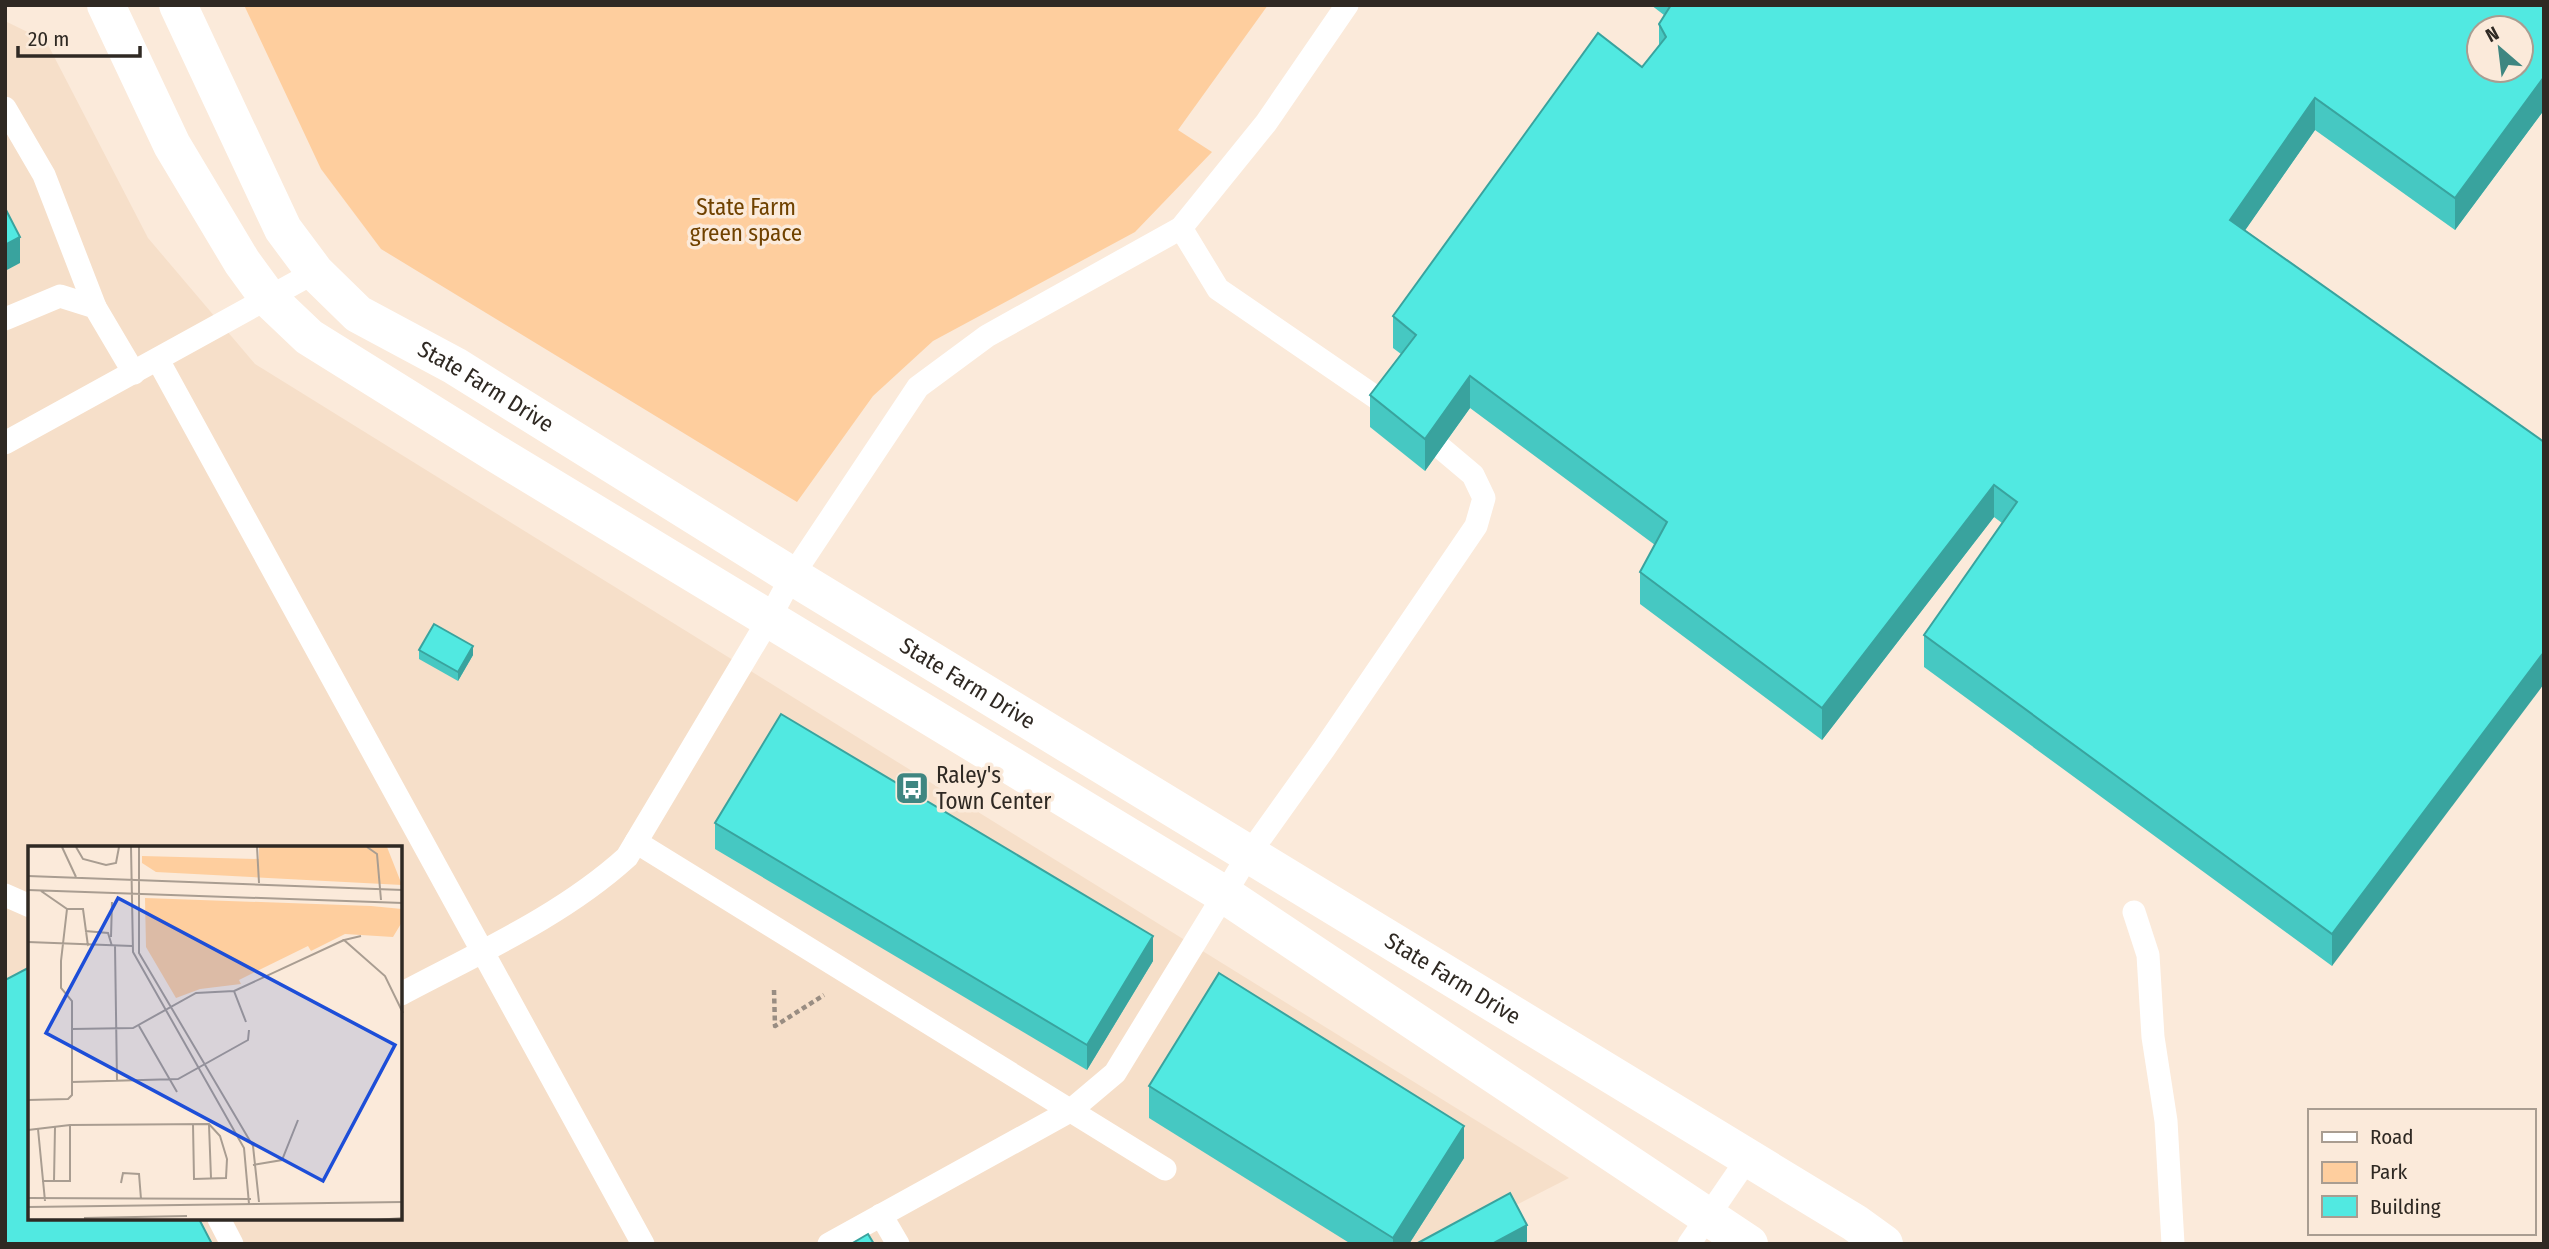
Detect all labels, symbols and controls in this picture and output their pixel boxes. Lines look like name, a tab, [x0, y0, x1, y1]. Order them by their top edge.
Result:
scale bar	[18, 14, 140, 58]
north arrow	[2465, 14, 2535, 84]
text: N	[2482, 22, 2503, 47]
text: 20 m	[28, 26, 69, 52]
park label: State Farm green space	[690, 193, 802, 247]
street label: State Farm Drive	[413, 335, 559, 438]
street label: State Farm Drive	[895, 631, 1041, 735]
place label: Raley's Town Center	[936, 761, 1051, 815]
bus stop icon: Raley's Town Center	[893, 769, 931, 807]
inset map	[28, 846, 402, 1221]
street label: State Farm Drive	[1380, 926, 1526, 1030]
legend	[2308, 1109, 2535, 1235]
text: Road	[2370, 1124, 2414, 1150]
text: Park	[2370, 1159, 2408, 1185]
text: Building	[2370, 1194, 2441, 1220]

